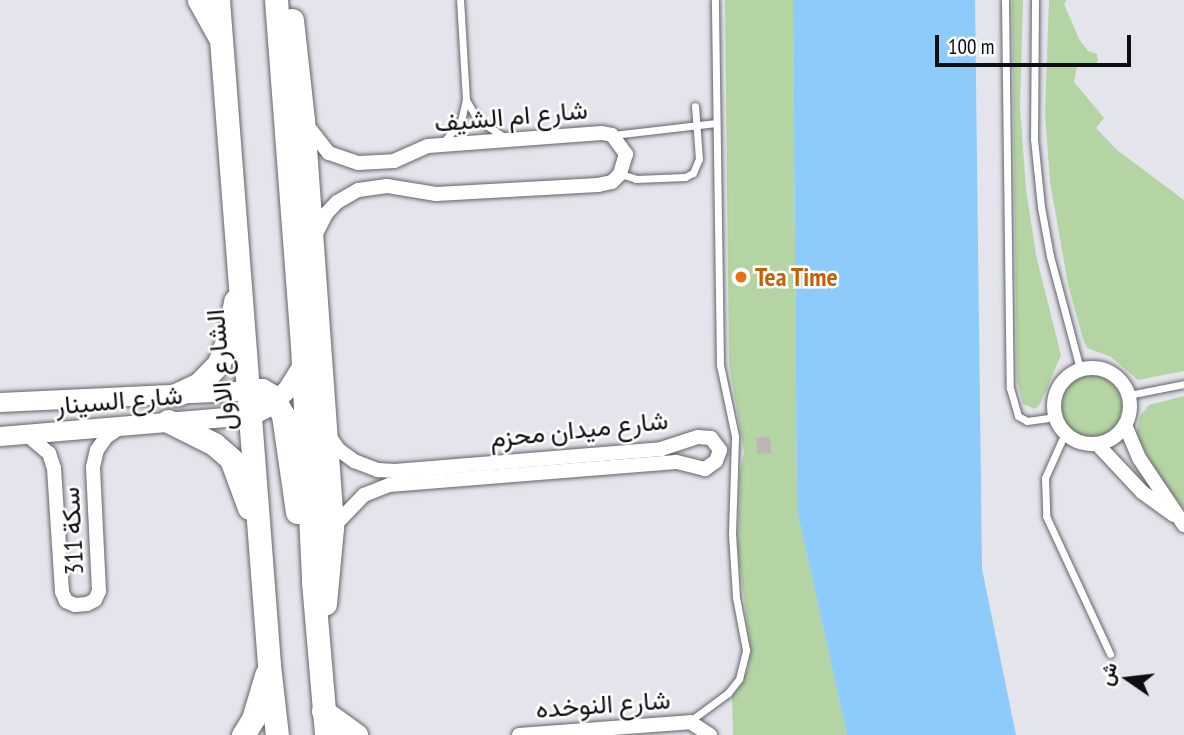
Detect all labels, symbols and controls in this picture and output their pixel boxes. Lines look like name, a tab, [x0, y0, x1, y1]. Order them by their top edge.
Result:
scale bar	[939, 21, 1135, 65]
text: 100 m	[948, 33, 994, 60]
street label: شارع ام الشيف	[433, 94, 589, 138]
place label: Tea Time	[755, 261, 838, 293]
marker: Tea Time	[733, 269, 749, 285]
street label: الشارع الاول	[199, 308, 241, 432]
street label: شارع السينار	[54, 379, 184, 421]
street label: شارع ميدان محزم	[488, 404, 670, 454]
street label: سكة 311	[54, 486, 90, 576]
north arrow	[1093, 644, 1163, 714]
text: ش	[1093, 660, 1122, 688]
street label: شارع النوخده	[535, 684, 671, 724]

